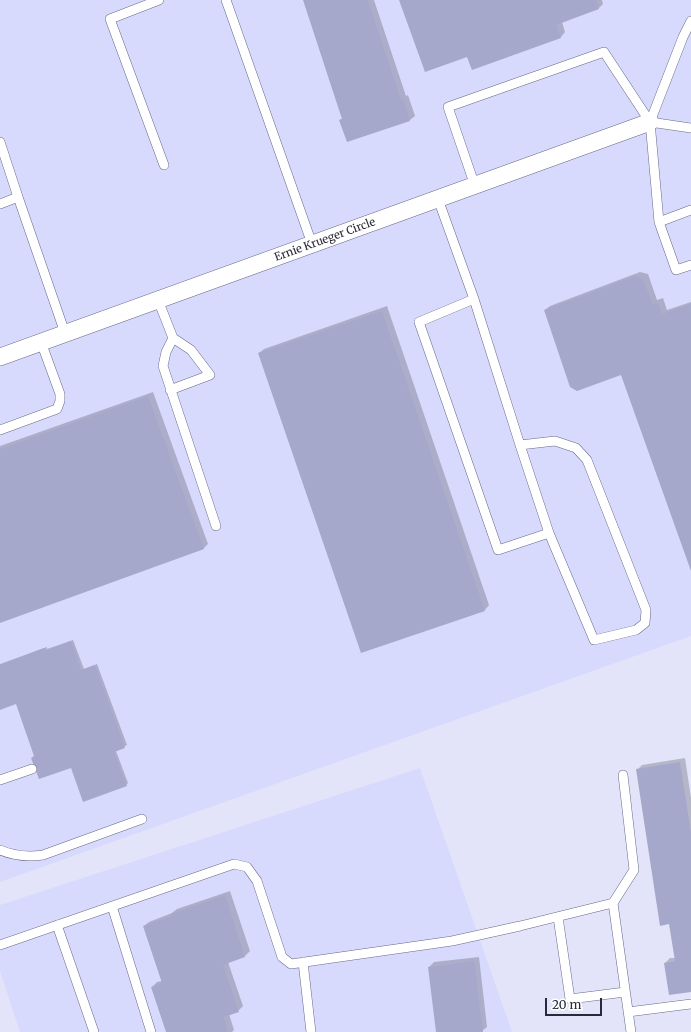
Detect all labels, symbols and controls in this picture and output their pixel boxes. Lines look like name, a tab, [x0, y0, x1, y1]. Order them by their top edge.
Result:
street label: Ernie Krueger Circle	[273, 216, 377, 264]
scale bar	[547, 990, 604, 1016]
text: 20 m	[552, 997, 581, 1012]

